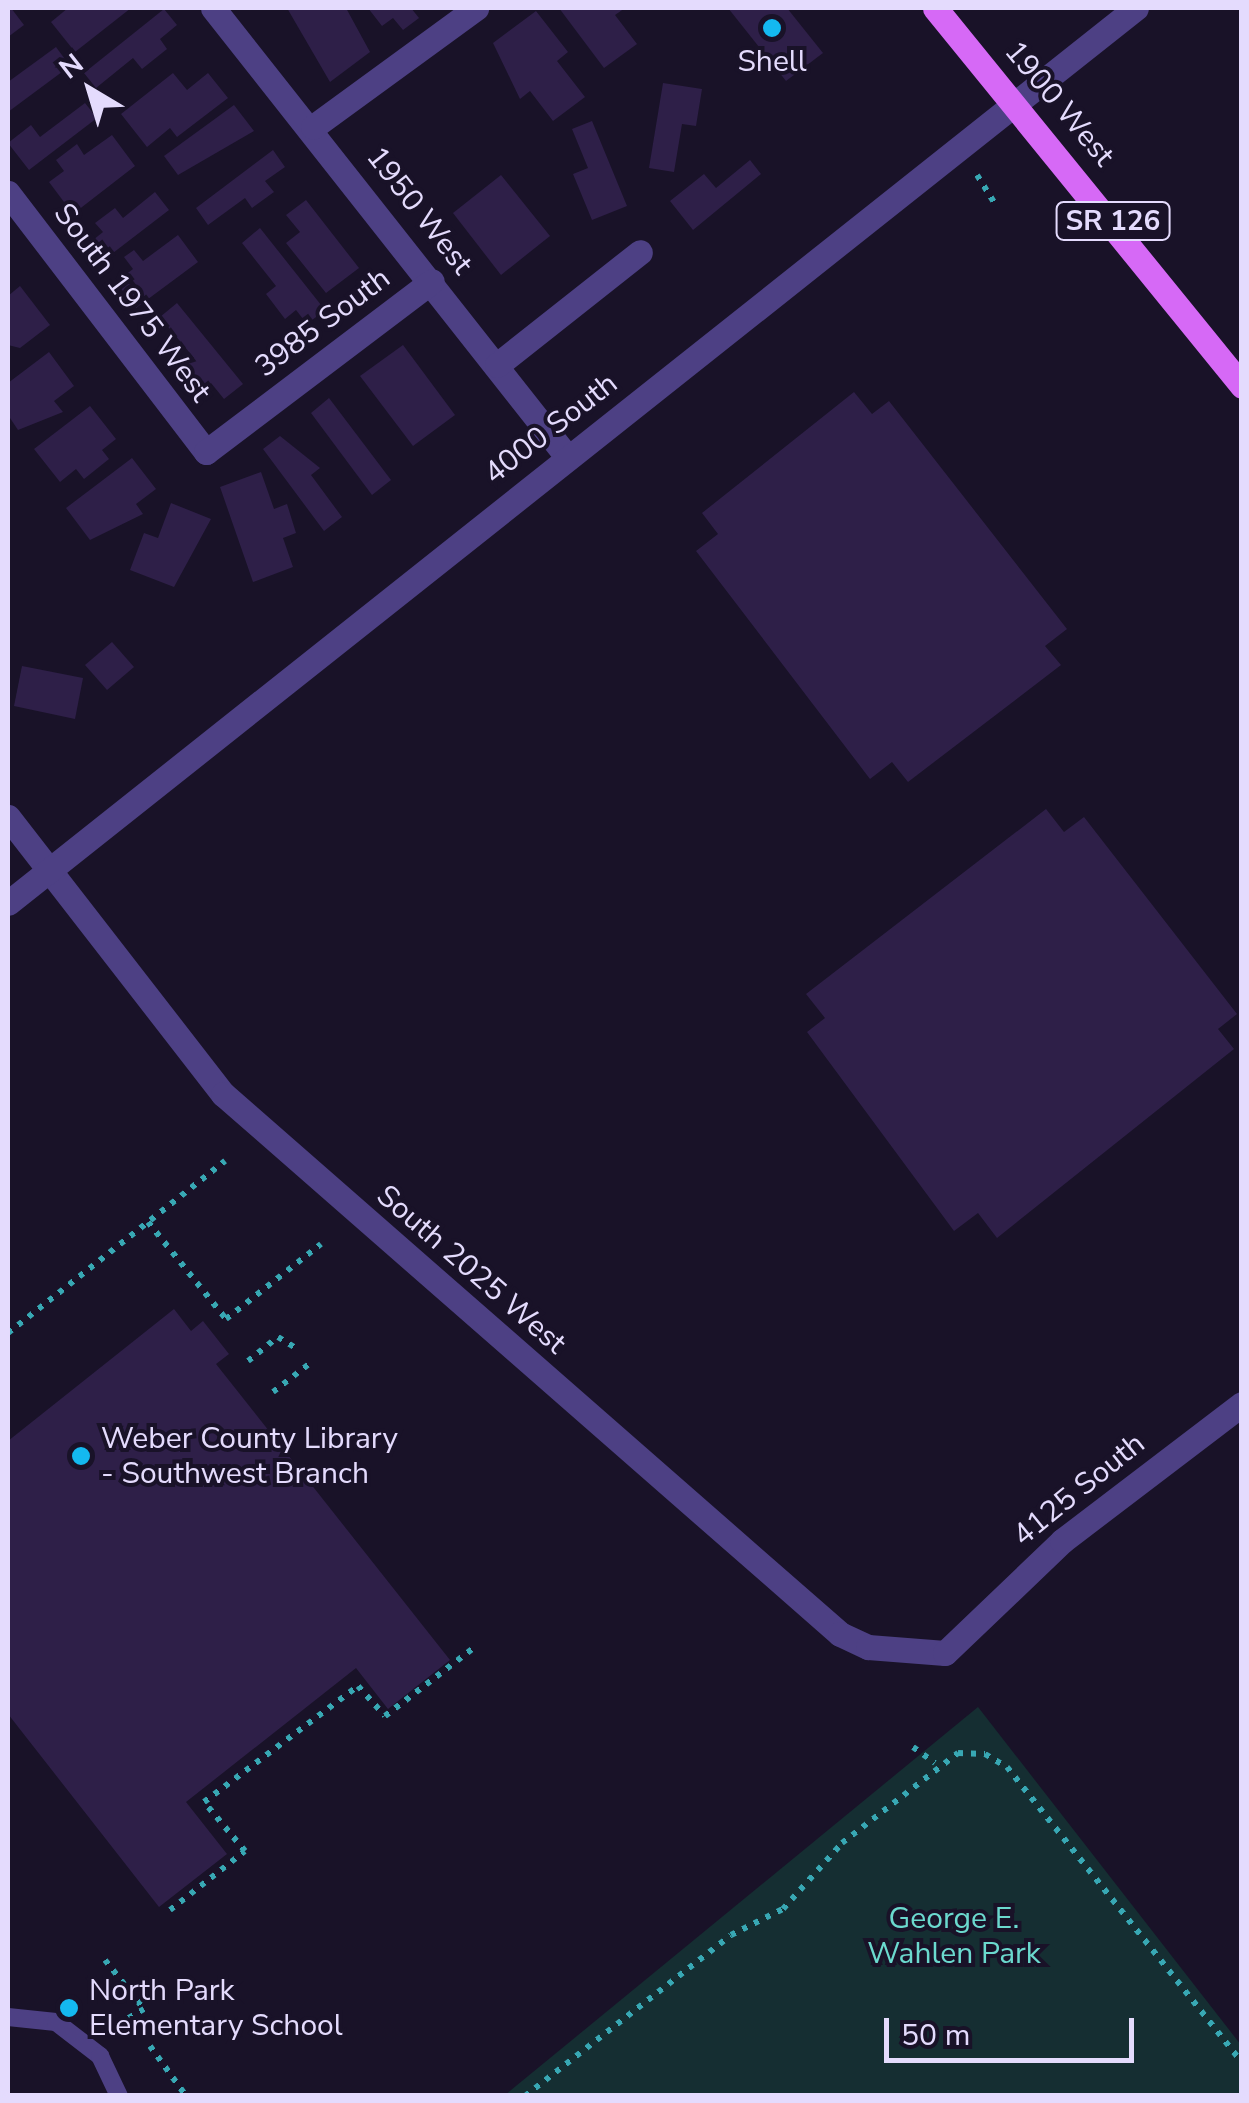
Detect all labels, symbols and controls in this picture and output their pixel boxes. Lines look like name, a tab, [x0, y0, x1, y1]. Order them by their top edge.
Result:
marker: Shell	[761, 17, 783, 39]
street label: 1900 West	[996, 34, 1122, 174]
north arrow	[40, 40, 140, 140]
place label: Shell	[737, 44, 807, 80]
text: N	[52, 45, 91, 88]
street label: 1950 West	[358, 140, 480, 282]
street label: South 1975 West	[46, 197, 218, 409]
road number: SR 126	[1056, 198, 1170, 244]
street label: 3985 South	[249, 261, 397, 385]
street label: 4000 South	[477, 366, 625, 492]
street label: South 2025 West	[369, 1178, 573, 1362]
place label: Weber County Library - Southwest Branch	[101, 1421, 398, 1492]
street label: 4125 South	[1006, 1426, 1152, 1554]
marker: Weber County Library - Southwest Branch	[70, 1445, 92, 1467]
park label: George E. Wahlen Park	[867, 1901, 1041, 1972]
place label: North Park Elementary School	[89, 1973, 343, 2044]
marker: North Park Elementary School	[58, 1997, 80, 2019]
scale bar	[889, 1998, 1139, 2060]
text: 50 m	[901, 2015, 970, 2056]

